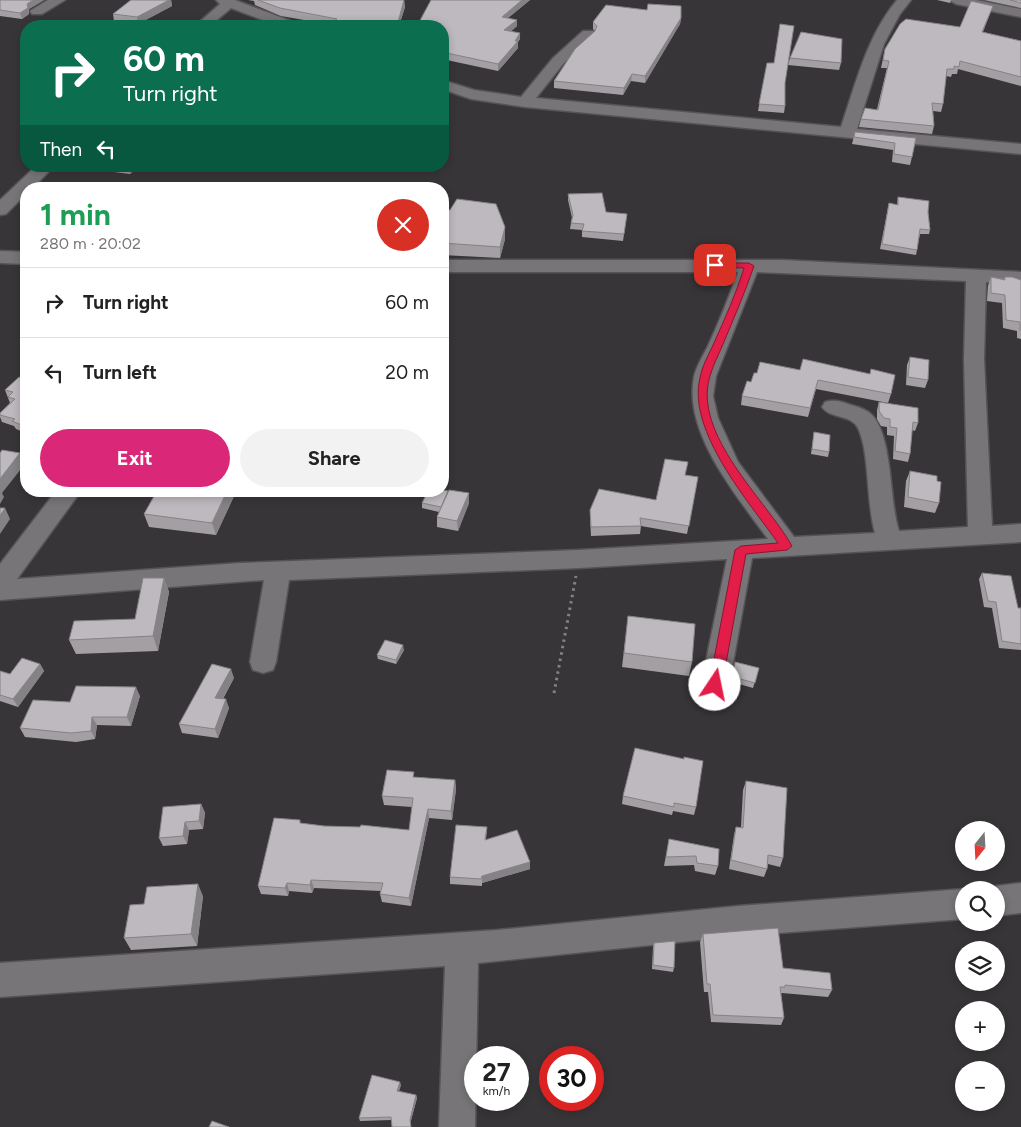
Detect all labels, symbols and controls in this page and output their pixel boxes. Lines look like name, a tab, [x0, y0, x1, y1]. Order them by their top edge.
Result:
text: 60 m	[123, 38, 205, 80]
icon: right	[40, 40, 105, 105]
text: Turn right	[123, 80, 218, 107]
icon: left	[92, 135, 120, 163]
text: Then	[40, 138, 82, 161]
text: 1 min	[40, 196, 111, 233]
button: close	[377, 199, 429, 251]
text: 280 m · 20:02	[40, 234, 141, 253]
pin	[694, 244, 736, 286]
icon: arrive	[701, 251, 729, 279]
icon: right	[40, 289, 68, 317]
text: Turn right	[83, 291, 169, 314]
text: 60 m	[385, 291, 429, 314]
icon: left	[40, 359, 68, 387]
text: Turn left	[83, 361, 157, 384]
text: 20 m	[385, 361, 429, 384]
button: Exit	[40, 429, 230, 487]
button: Share	[240, 429, 429, 487]
position arrow	[688, 658, 740, 710]
north arrow	[955, 821, 1005, 871]
map controls	[955, 821, 1005, 1111]
button: search	[955, 881, 1005, 931]
button: layers	[955, 941, 1005, 991]
button: +	[955, 1001, 1005, 1051]
speed limit sign: 30	[539, 1046, 604, 1111]
text: 27	[482, 1057, 511, 1087]
button: −	[955, 1061, 1005, 1111]
text: km/h	[483, 1084, 510, 1098]

